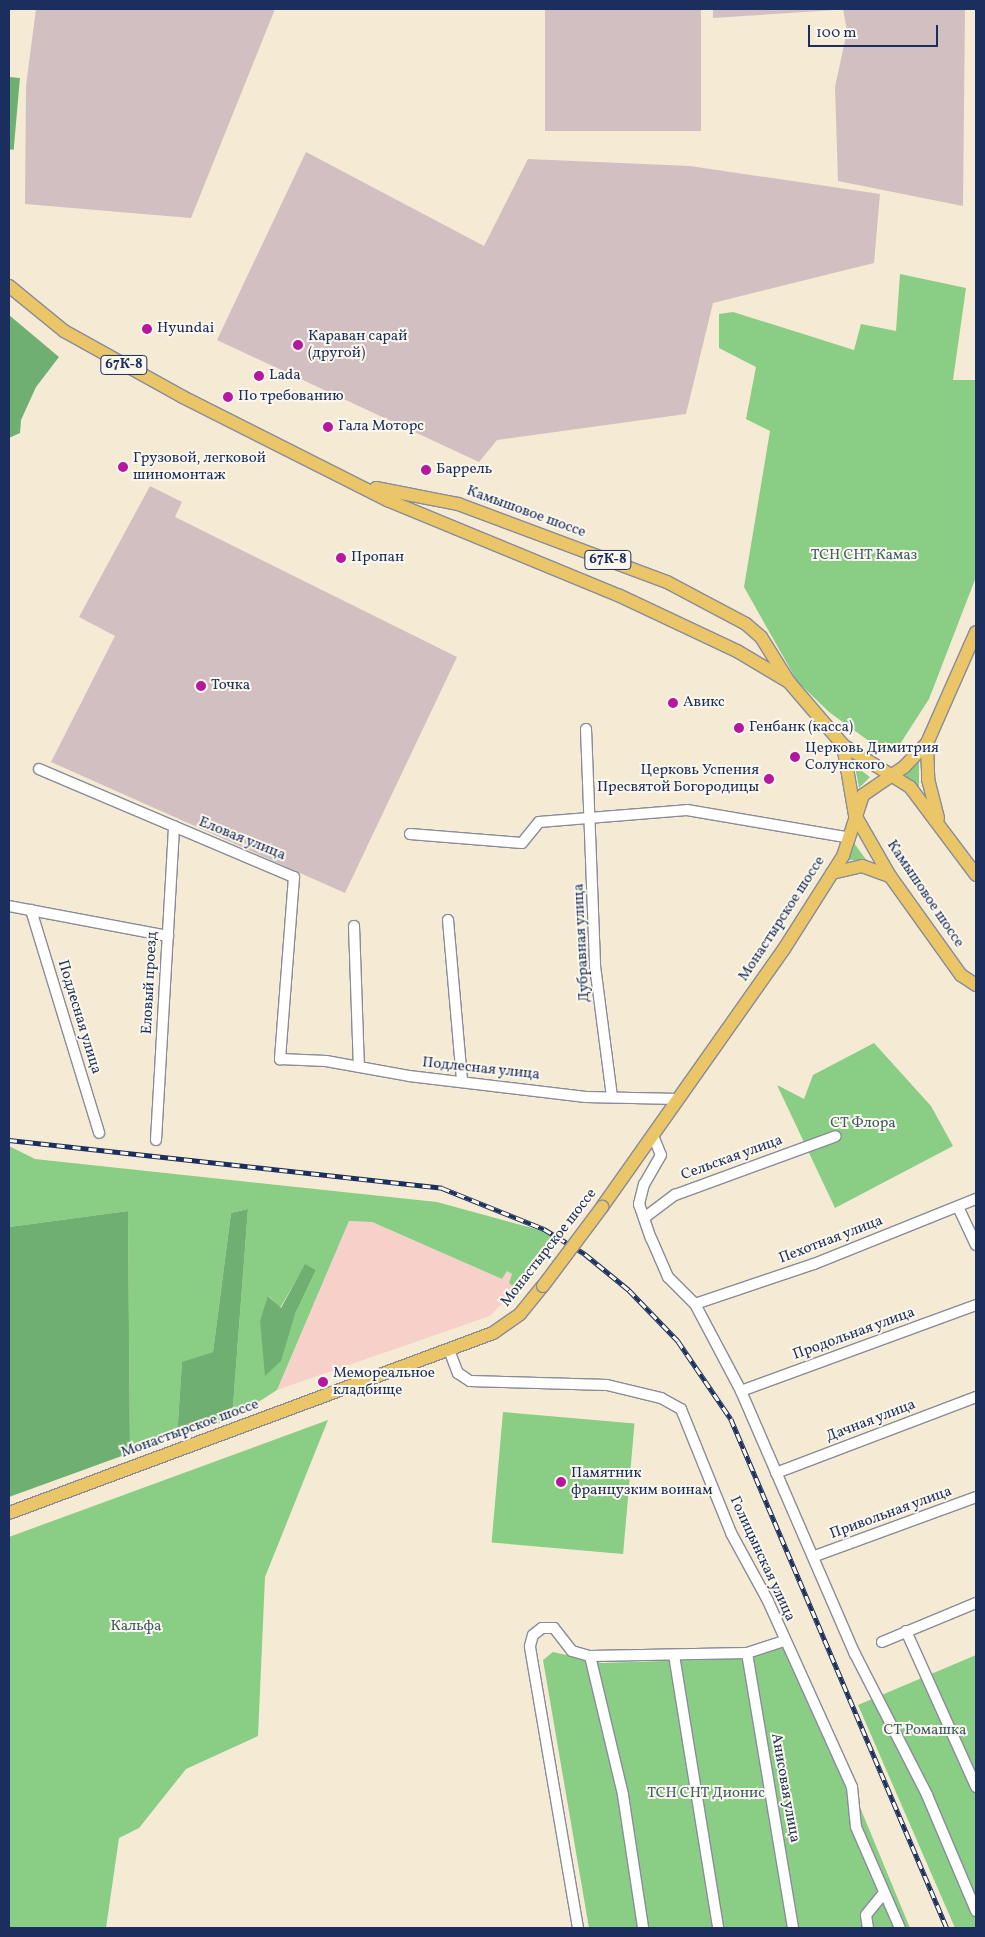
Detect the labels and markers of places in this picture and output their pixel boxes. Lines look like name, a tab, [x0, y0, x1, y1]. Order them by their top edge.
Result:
place label: Hyundai	[157, 320, 214, 338]
marker: Hyundai	[141, 323, 153, 335]
place label: Караван сарай (другой)	[308, 327, 407, 362]
marker: Караван сарай (другой)	[292, 339, 304, 351]
place label: Lada	[269, 367, 301, 385]
marker: Lada	[253, 370, 265, 382]
place label: По требованию	[238, 388, 344, 406]
marker: По требованию	[222, 391, 234, 403]
place label: Гала Моторс	[338, 418, 424, 436]
marker: Гала Моторс	[322, 421, 334, 433]
place label: Грузовой, легковой шиномонтаж	[133, 449, 266, 484]
marker: Грузовой, легковой шиномонтаж	[117, 461, 129, 473]
place label: Баррель	[436, 461, 492, 479]
marker: Баррель	[420, 464, 432, 476]
place label: Пропан	[351, 549, 404, 567]
marker: Пропан	[335, 552, 347, 564]
place label: Точка	[211, 677, 250, 695]
marker: Точка	[195, 680, 207, 692]
place label: Авикс	[683, 694, 725, 712]
marker: Авикс	[667, 697, 679, 709]
place label: Генбанк (касса)	[749, 719, 853, 737]
marker: Генбанк (касса)	[733, 722, 745, 734]
place label: Церковь Димитрия Солунского	[805, 739, 939, 774]
marker: Церковь Димитрия Солунского	[789, 751, 801, 763]
place label: Церковь Успения Пресвятой Богородицы	[597, 761, 759, 796]
marker: Церковь Успения Пресвятой Богородицы	[763, 773, 775, 785]
place label: Мемореальное кладбище	[333, 1364, 435, 1399]
marker: Мемореальное кладбище	[317, 1376, 329, 1388]
place label: Памятник французким воинам	[571, 1464, 712, 1499]
marker: Памятник французким воинам	[555, 1476, 567, 1488]

